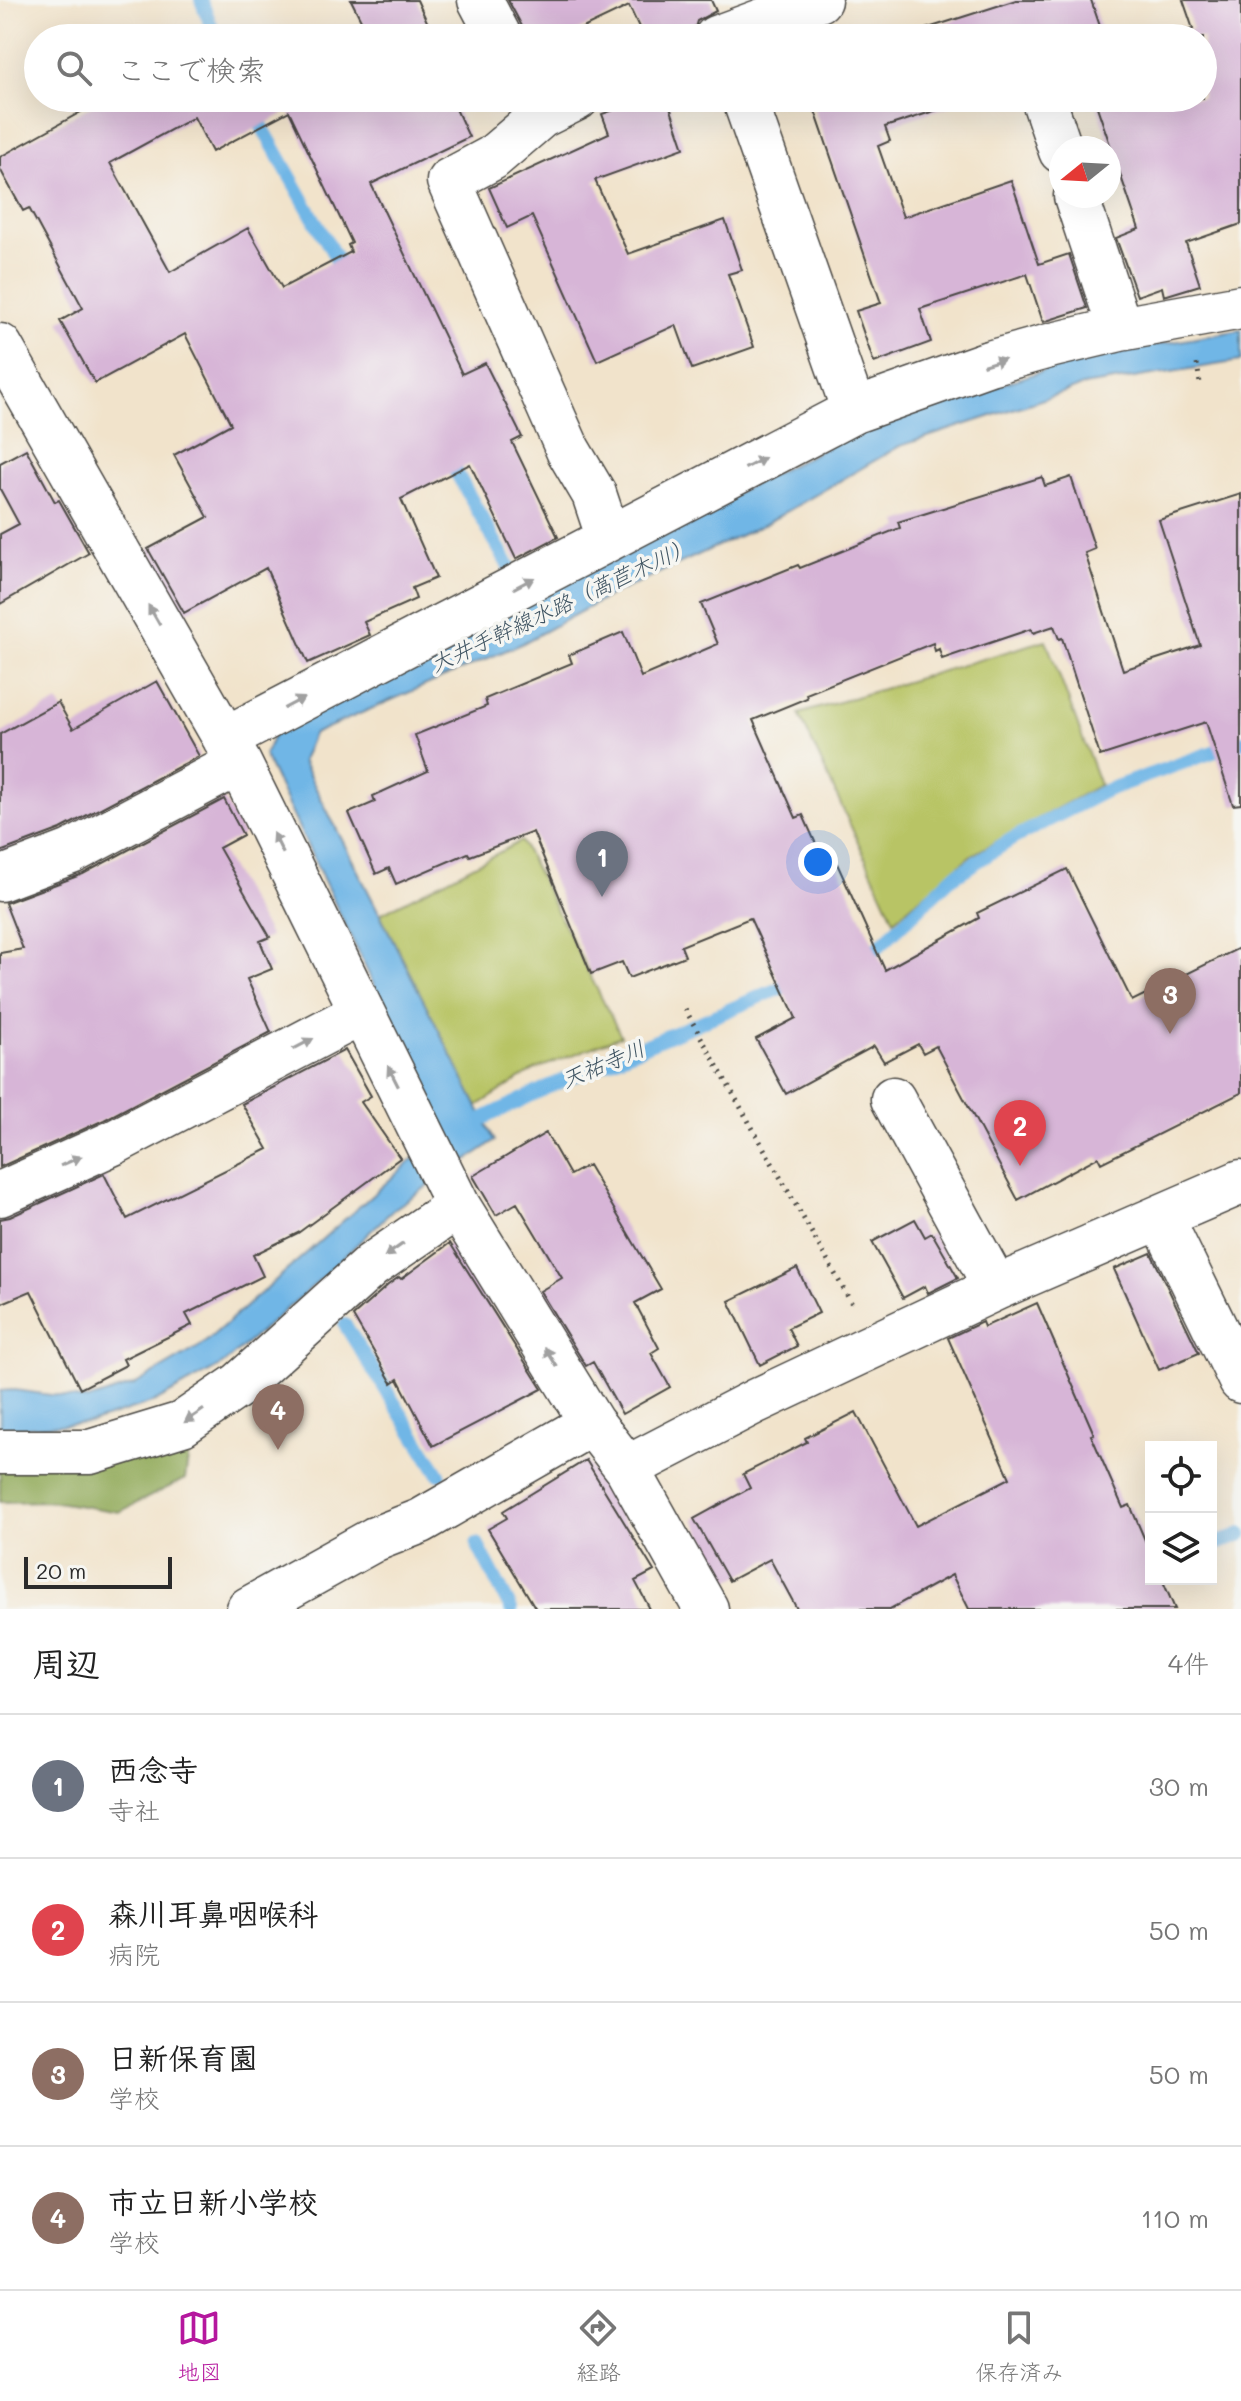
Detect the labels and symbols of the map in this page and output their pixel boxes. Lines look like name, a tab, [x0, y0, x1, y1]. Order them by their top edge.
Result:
north arrow	[1049, 136, 1121, 208]
one-way arrow	[982, 355, 1006, 368]
one-way arrow	[743, 456, 766, 469]
water label: 大井手幹線水路（萵苣木川）	[425, 531, 697, 678]
one-way arrow	[513, 576, 536, 589]
one-way arrow	[147, 604, 161, 626]
one-way arrow	[282, 697, 305, 710]
one-way arrow	[271, 831, 285, 855]
pin: 1	[576, 831, 628, 897]
your location	[798, 842, 838, 882]
pin: 3	[1144, 968, 1196, 1034]
water label: 天祐寺川	[557, 1033, 649, 1094]
one-way arrow	[291, 1037, 314, 1050]
one-way arrow	[386, 1065, 399, 1088]
pin: 2	[994, 1100, 1046, 1166]
one-way arrow	[59, 1155, 83, 1168]
one-way arrow	[383, 1242, 404, 1257]
one-way arrow	[544, 1346, 558, 1368]
pin: 4	[252, 1384, 304, 1450]
one-way arrow	[183, 1408, 204, 1423]
scale bar	[24, 1553, 172, 1589]

